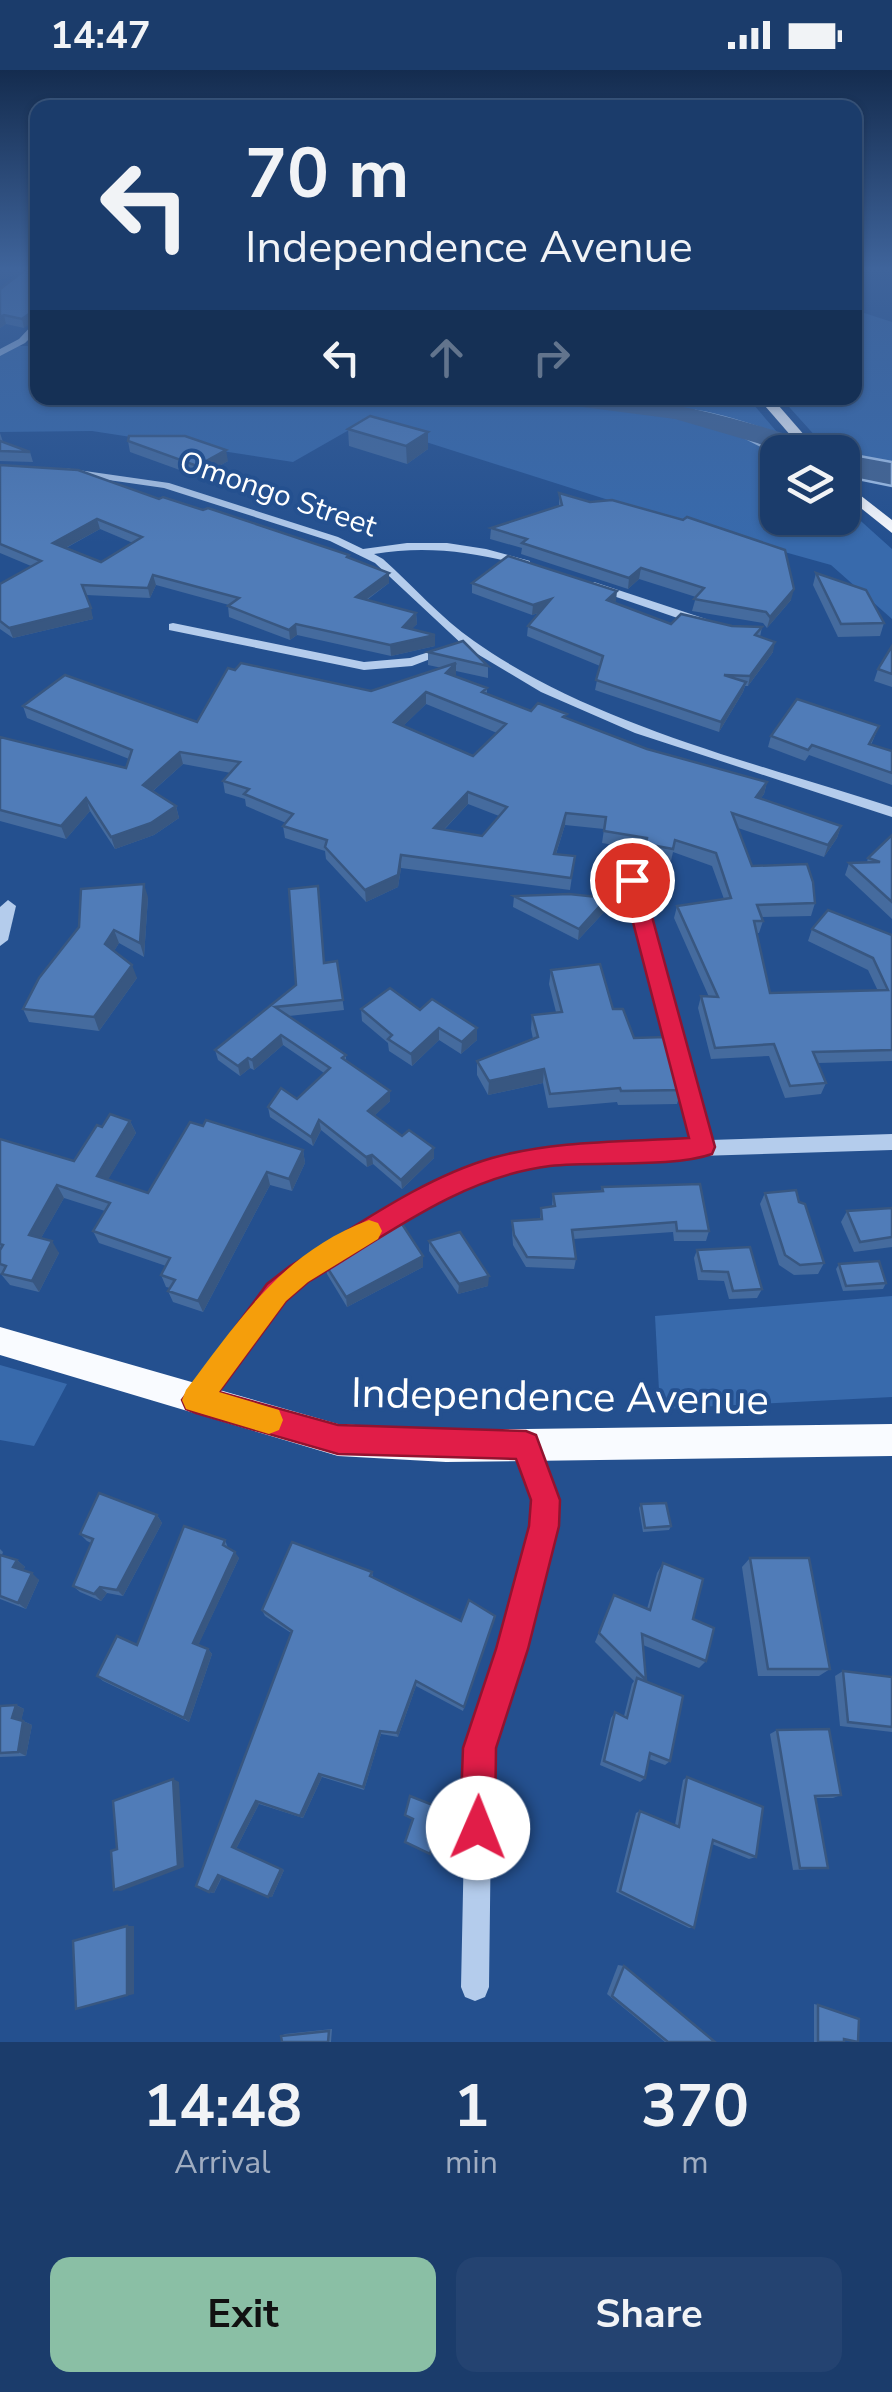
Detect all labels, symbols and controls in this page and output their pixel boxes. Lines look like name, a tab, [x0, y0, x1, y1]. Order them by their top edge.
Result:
text: 14:47	[50, 10, 151, 61]
text: 70 m	[245, 126, 409, 222]
icon: left	[80, 140, 210, 270]
text: Independence Avenue	[245, 217, 693, 278]
icon: left	[314, 330, 369, 385]
icon: ahead	[419, 330, 474, 385]
icon: right	[524, 330, 579, 385]
map controls	[760, 435, 860, 535]
button: layers	[760, 435, 860, 535]
street label: Omongo Street	[174, 441, 383, 547]
pin	[590, 838, 675, 923]
icon: arrive	[605, 853, 660, 908]
street label: Independence Avenue	[351, 1365, 769, 1429]
position arrow	[426, 1776, 530, 1880]
text: 14:48	[143, 2065, 302, 2147]
text: 1	[453, 2065, 489, 2147]
text: 370	[641, 2065, 749, 2147]
text: Arrival	[174, 2141, 271, 2184]
text: min	[445, 2141, 498, 2184]
text: m	[681, 2141, 709, 2184]
button: Exit	[50, 2257, 436, 2372]
button: Share	[456, 2257, 842, 2372]

